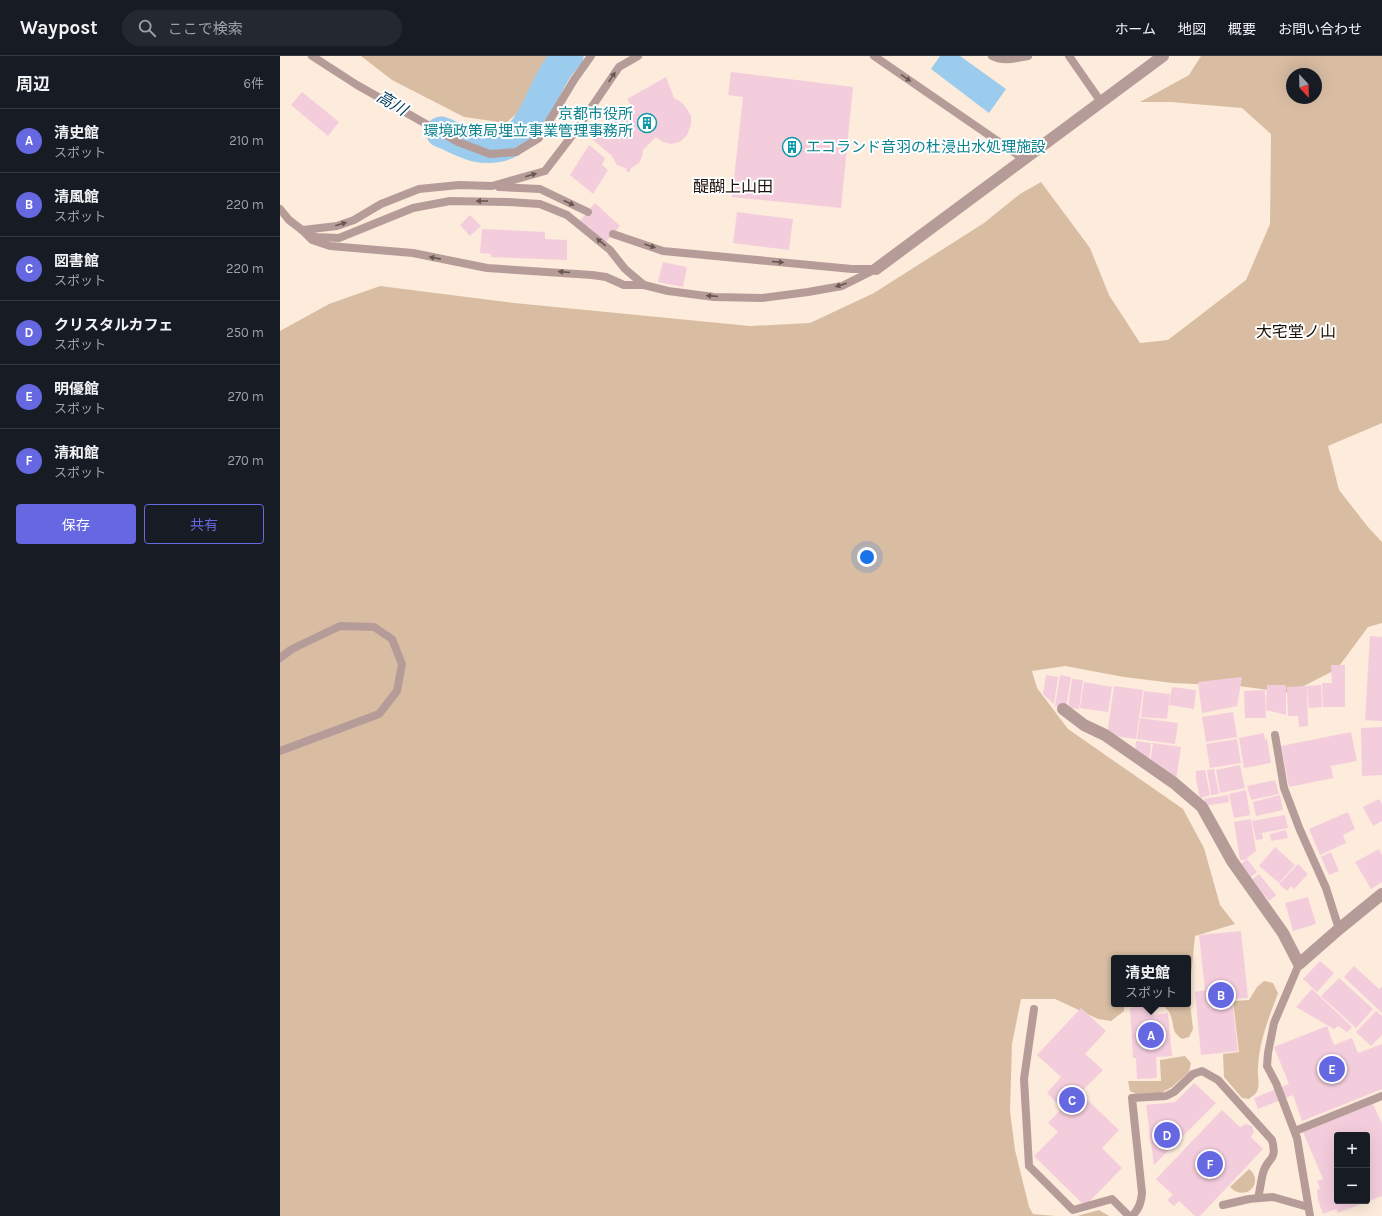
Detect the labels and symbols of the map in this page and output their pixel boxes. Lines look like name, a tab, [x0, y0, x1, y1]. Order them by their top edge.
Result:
north arrow	[1286, 68, 1322, 104]
one-way arrow	[608, 72, 616, 82]
one-way arrow	[901, 74, 911, 82]
water label: 高川	[373, 87, 412, 120]
place label: 京都市役所 環境政策局埋立事業管理事務所	[423, 105, 633, 140]
building icon: 京都市役所 環境政策局埋立事業管理事務所	[636, 112, 658, 134]
building icon: エコランド音羽の杜浸出水処理施設	[781, 136, 803, 158]
place label: エコランド音羽の杜浸出水処理施設	[806, 138, 1046, 156]
one-way arrow	[525, 172, 537, 178]
district label: 醍醐上山田	[693, 177, 773, 196]
one-way arrow	[475, 198, 488, 204]
one-way arrow	[564, 200, 575, 206]
one-way arrow	[335, 221, 347, 227]
one-way arrow	[595, 238, 606, 247]
one-way arrow	[644, 244, 656, 250]
one-way arrow	[429, 254, 442, 260]
one-way arrow	[772, 259, 784, 265]
one-way arrow	[558, 269, 570, 276]
one-way arrow	[834, 282, 846, 288]
one-way arrow	[706, 293, 718, 300]
district label: 大宅堂ノ山	[1256, 322, 1336, 341]
your location	[857, 547, 877, 567]
pin: B	[1208, 980, 1234, 1010]
pin: A	[1138, 1020, 1164, 1050]
pin: E	[1319, 1054, 1345, 1084]
pin: C	[1059, 1085, 1085, 1115]
pin: D	[1154, 1120, 1180, 1150]
pin: F	[1197, 1149, 1223, 1179]

